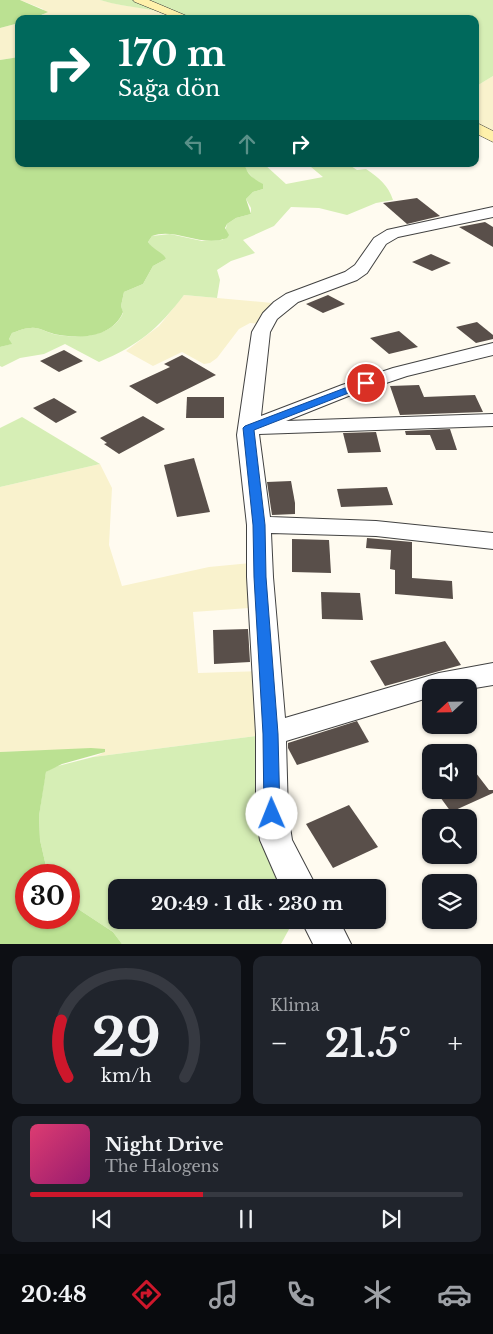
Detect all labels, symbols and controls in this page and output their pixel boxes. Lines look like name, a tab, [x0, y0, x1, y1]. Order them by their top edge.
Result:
text: 170 m	[118, 32, 226, 75]
icon: right	[35, 35, 100, 100]
text: Sağa dön	[118, 75, 220, 102]
icon: left	[180, 130, 208, 158]
icon: ahead	[233, 130, 261, 158]
icon: right	[286, 130, 314, 158]
pin	[345, 362, 387, 404]
icon: arrive	[352, 369, 380, 397]
north arrow	[422, 679, 478, 734]
map controls	[422, 679, 477, 929]
button: sound	[422, 744, 477, 799]
position arrow	[245, 787, 297, 839]
button: search	[422, 809, 477, 864]
speed limit sign: 30	[15, 864, 80, 929]
button: layers	[422, 874, 477, 929]
text: 20:49 · 1 dk · 230 m	[151, 892, 343, 915]
text: Klima	[271, 995, 320, 1015]
text: 29	[92, 1006, 161, 1070]
text: 21.5°	[325, 1020, 411, 1067]
text: −	[271, 1026, 288, 1061]
text: +	[448, 1026, 463, 1061]
text: km/h	[101, 1065, 152, 1087]
text: Night Drive	[105, 1133, 224, 1156]
text: The Halogens	[105, 1156, 219, 1176]
icon: previous	[88, 1205, 116, 1233]
icon: pause	[232, 1205, 260, 1233]
icon: next	[377, 1205, 405, 1233]
icon: directions	[129, 1277, 164, 1312]
icon: music	[206, 1277, 241, 1312]
icon: phone	[283, 1277, 318, 1312]
icon: climate	[360, 1277, 395, 1312]
icon: car	[437, 1277, 472, 1312]
text: 20:48	[21, 1281, 87, 1308]

